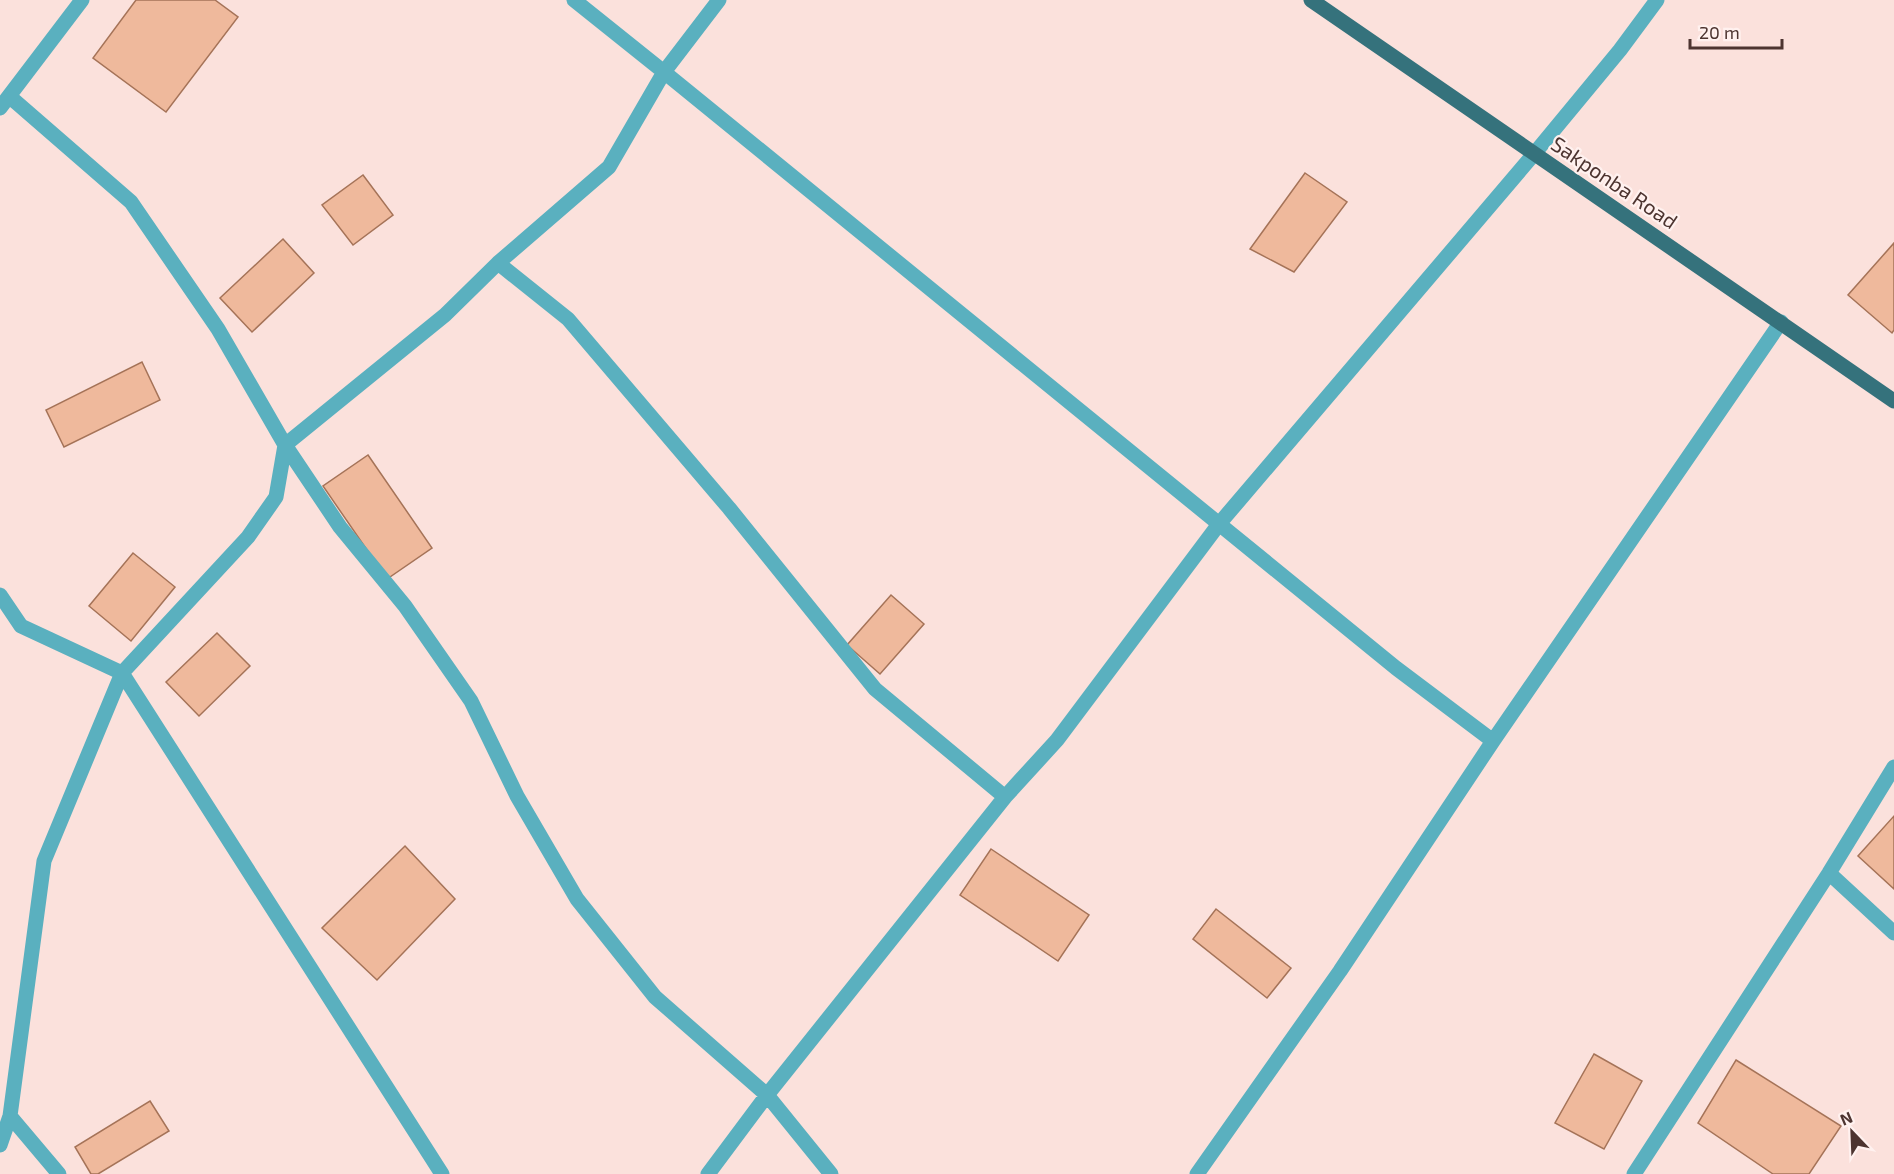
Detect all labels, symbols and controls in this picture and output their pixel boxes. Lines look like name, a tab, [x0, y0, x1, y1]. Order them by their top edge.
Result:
scale bar	[1690, 12, 1782, 50]
text: 20 m	[1699, 21, 1740, 43]
street label: Sakponba Road	[1547, 130, 1683, 233]
north arrow	[1822, 1102, 1882, 1162]
text: N	[1837, 1107, 1855, 1129]

